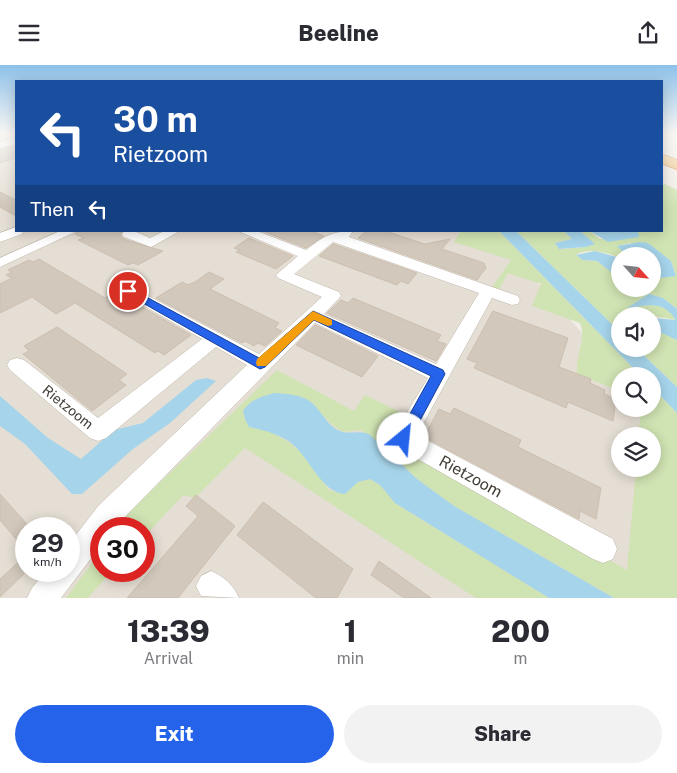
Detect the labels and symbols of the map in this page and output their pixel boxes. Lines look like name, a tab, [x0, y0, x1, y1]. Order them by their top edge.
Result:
north arrow	[611, 247, 661, 297]
pin	[107, 270, 149, 312]
street label: Rietzoom	[39, 382, 97, 432]
position arrow	[376, 412, 428, 464]
street label: Rietzoom	[436, 451, 506, 502]
speed limit sign: 30	[90, 517, 155, 582]

